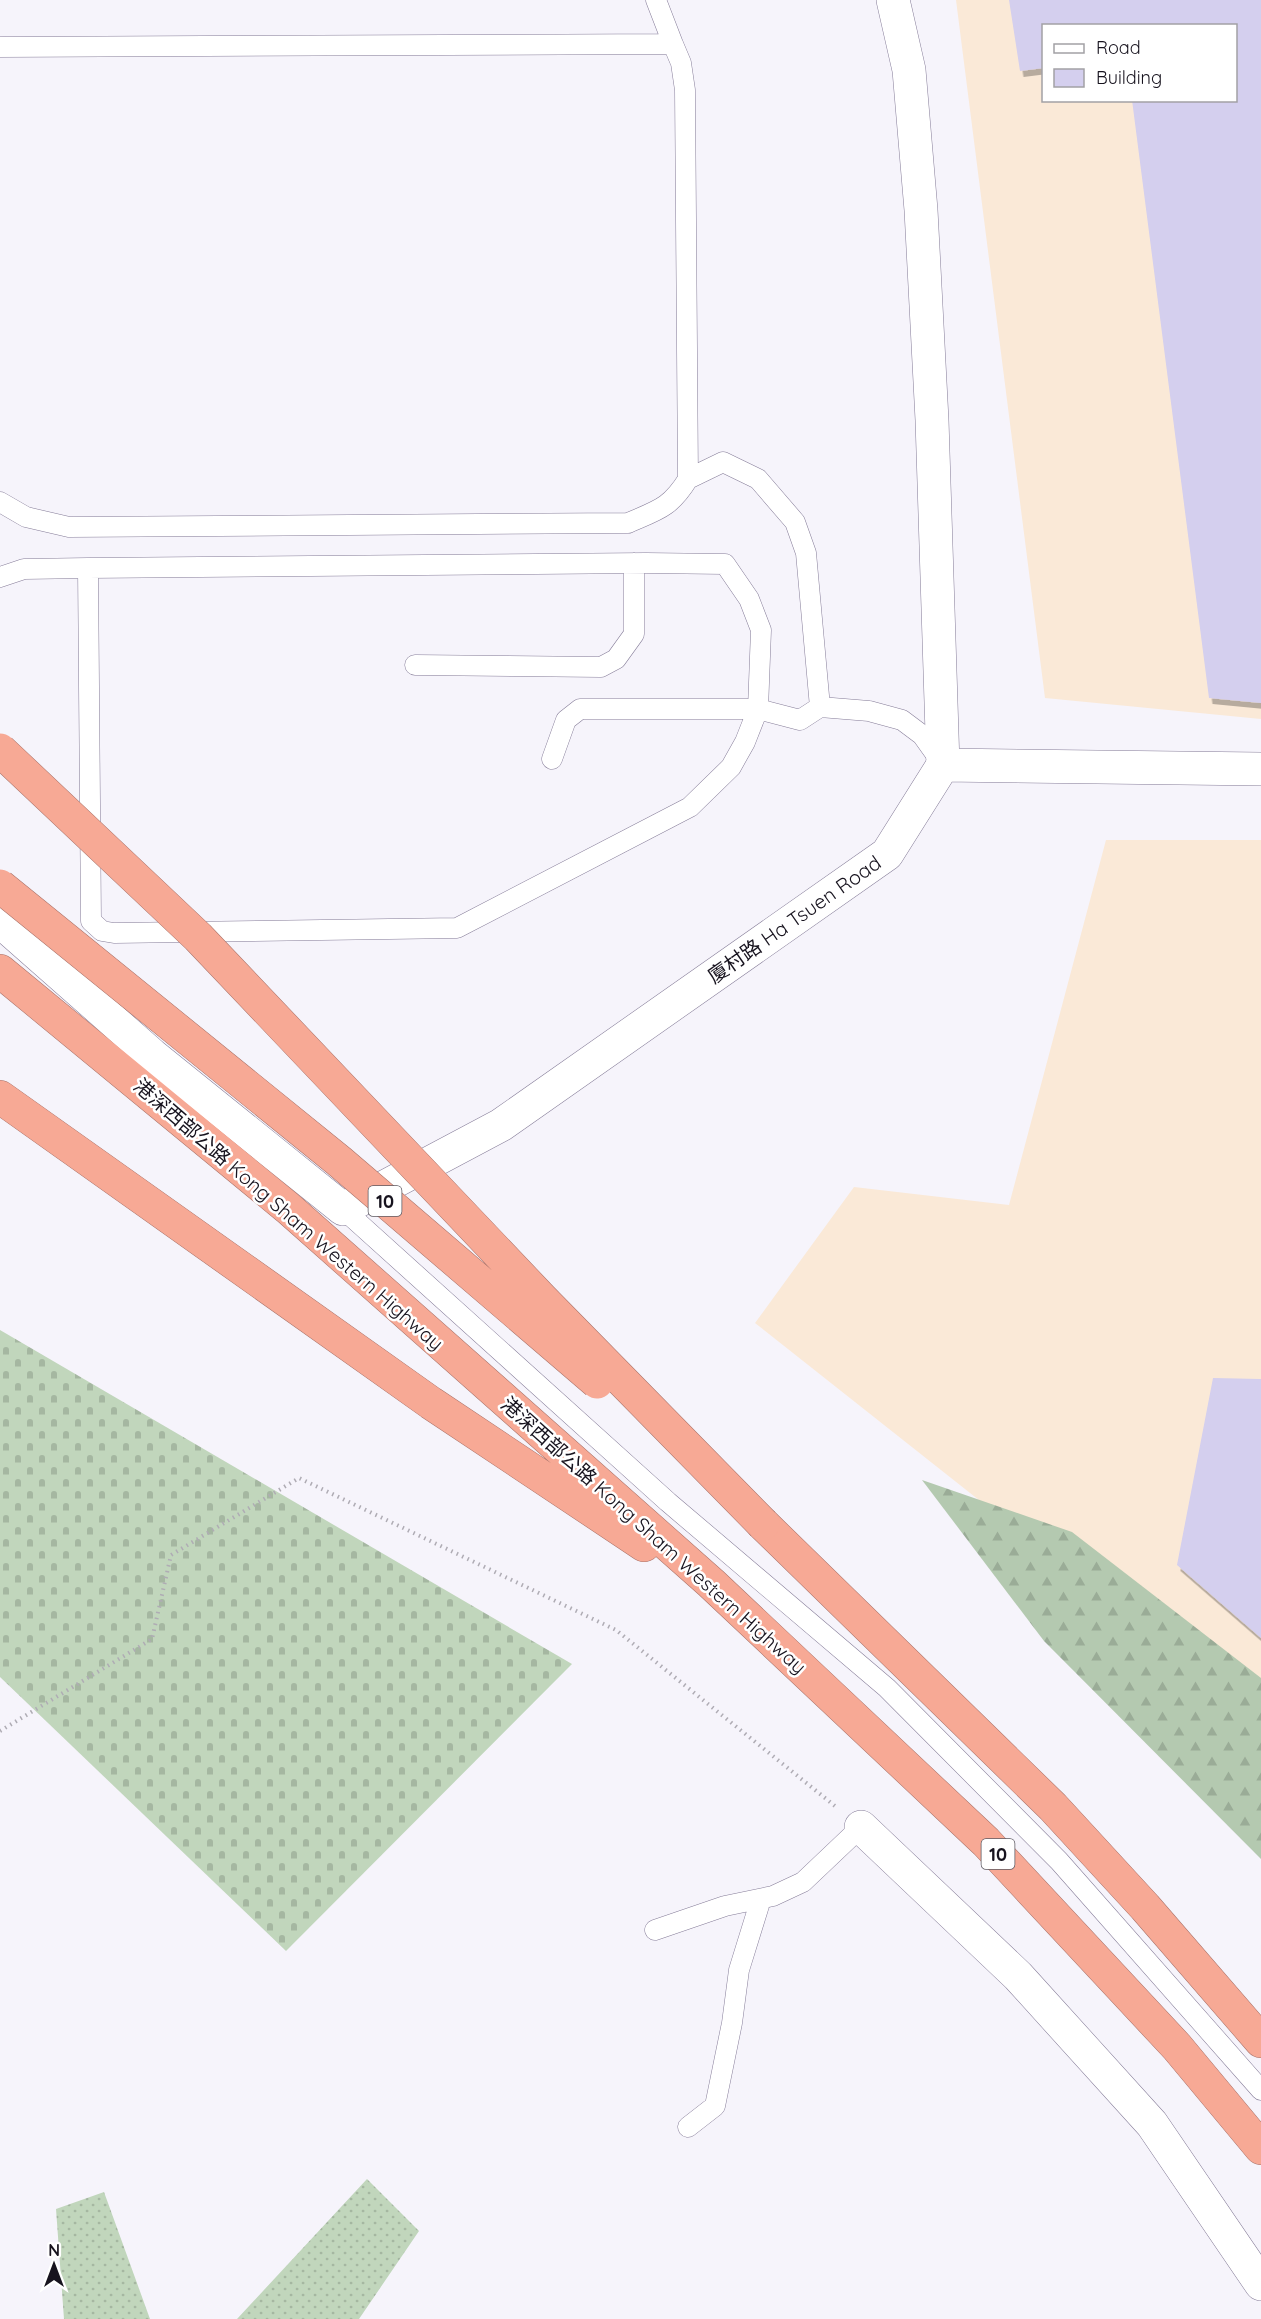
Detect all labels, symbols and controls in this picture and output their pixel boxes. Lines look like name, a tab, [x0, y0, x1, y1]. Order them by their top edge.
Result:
legend	[1042, 24, 1237, 102]
text: Road	[1096, 36, 1141, 59]
text: Building	[1096, 66, 1162, 89]
street label: 廈村路 Ha Tsuen Road	[702, 850, 886, 988]
street label: 港深西部公路 Kong Sham Western Highway	[129, 1073, 449, 1355]
road number: 10	[368, 1186, 402, 1216]
street label: 港深西部公路 Kong Sham Western Highway	[496, 1391, 812, 1679]
road number: 10	[982, 1839, 1014, 1869]
north arrow	[24, 2235, 84, 2295]
text: N	[48, 2240, 60, 2260]

